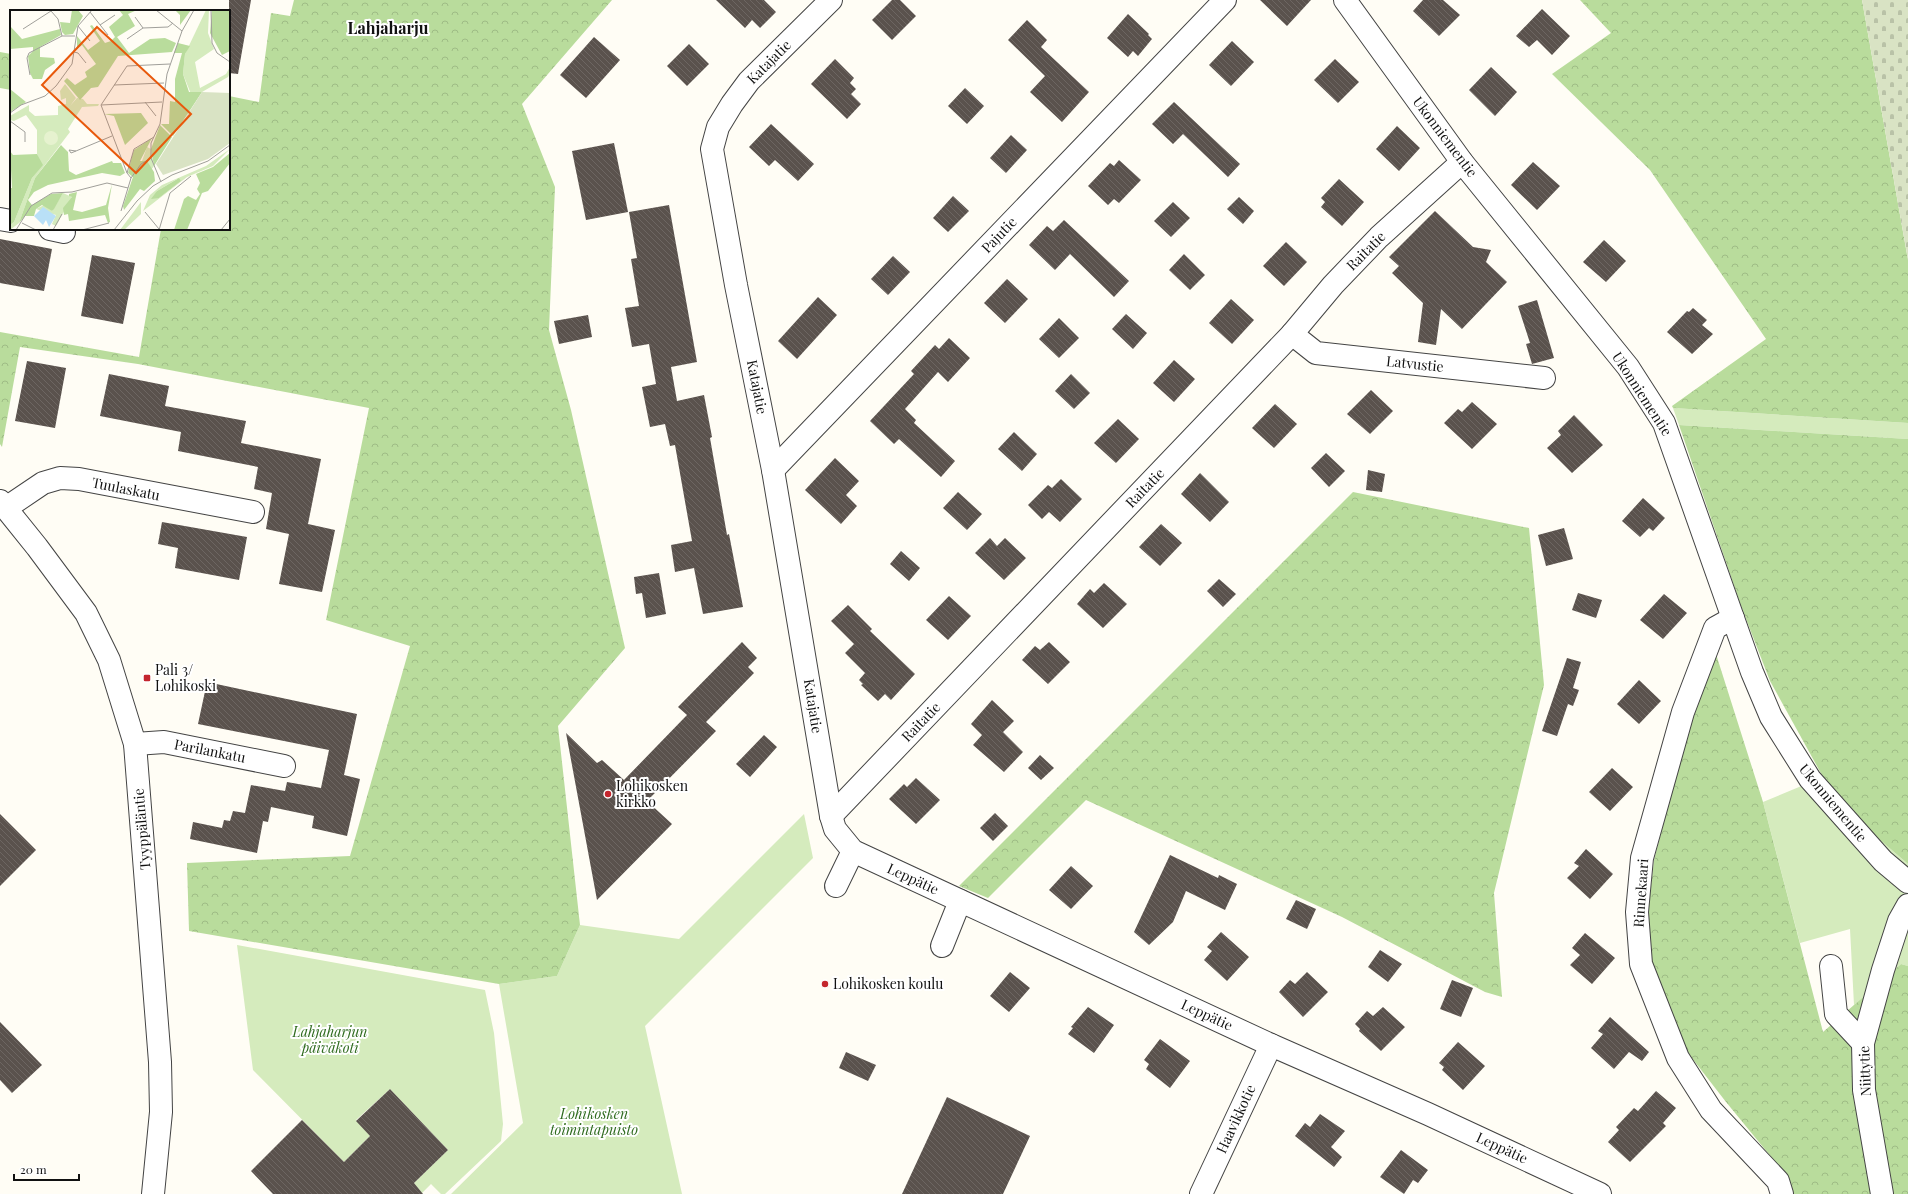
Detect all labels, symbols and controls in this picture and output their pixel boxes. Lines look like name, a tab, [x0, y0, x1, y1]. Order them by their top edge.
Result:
inset map	[10, 10, 230, 230]
district label: Lahjaharju	[348, 17, 429, 38]
street label: Katajatie	[743, 36, 795, 88]
street label: Ukonniementie	[1409, 93, 1482, 181]
street label: Pajutie	[977, 213, 1020, 257]
street label: Raitatie	[1342, 227, 1389, 274]
street label: Ukonniementie	[1608, 348, 1677, 439]
street label: Latvustie	[1385, 351, 1445, 376]
street label: Katajatie	[743, 358, 772, 416]
street label: Raitatie	[1121, 464, 1168, 512]
street label: Tuulaskatu	[90, 473, 162, 504]
place label: Pali 3/ Lohikoski	[155, 660, 216, 695]
marker: Pali 3/ Lohikoski	[142, 673, 152, 683]
street label: Katajatie	[800, 677, 827, 735]
street label: Raitatie	[897, 698, 944, 746]
street label: Parilankatu	[173, 734, 247, 767]
street label: Ukonniementie	[1795, 760, 1872, 846]
place label: Lohikosken kirkko	[616, 776, 689, 811]
street label: Tyyppäläntie	[128, 788, 155, 870]
marker: Lohikosken kirkko	[603, 789, 613, 799]
street label: Leppätie	[884, 858, 942, 899]
street label: Rinnekaari	[1629, 858, 1652, 928]
place label: Lohikosken koulu	[833, 974, 943, 993]
marker: Lohikosken koulu	[820, 979, 830, 989]
street label: Leppätie	[1178, 994, 1236, 1035]
park label: Lahjaharjun päiväkoti	[292, 1022, 367, 1057]
street label: Niittytie	[1854, 1045, 1875, 1097]
street label: Haavikkotie	[1211, 1081, 1260, 1156]
park label: Lohikosken toimintapuisto	[550, 1104, 638, 1139]
street label: Leppätie	[1473, 1127, 1531, 1168]
scale bar	[14, 1156, 79, 1182]
text: 20 m	[20, 1161, 47, 1177]

